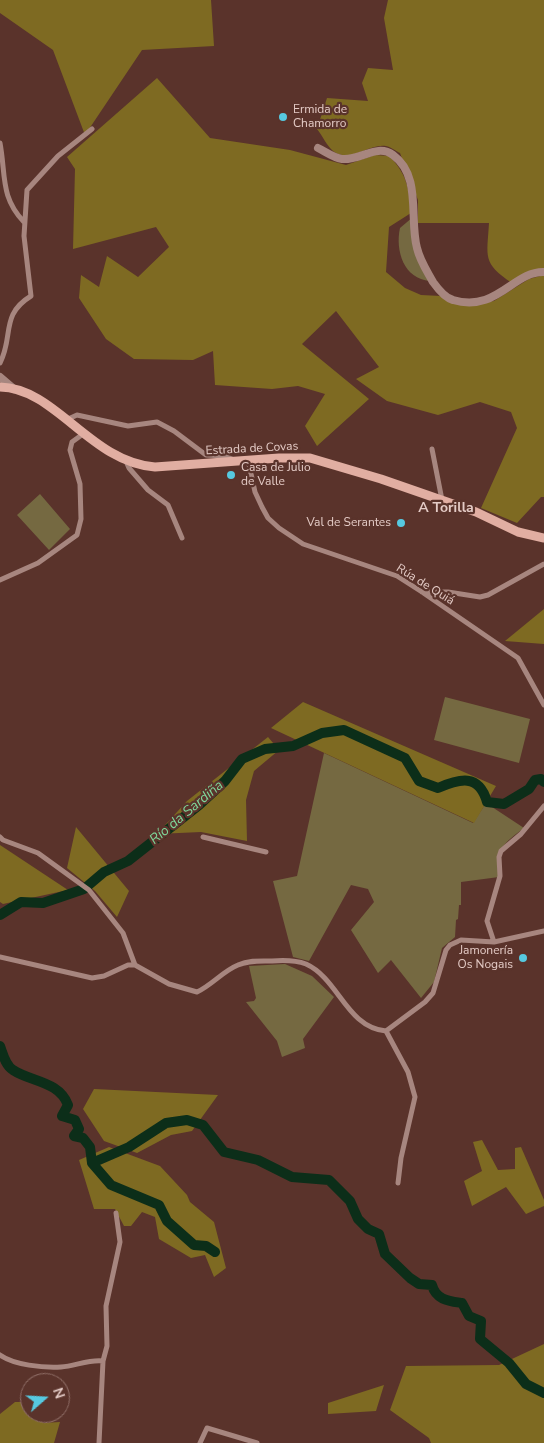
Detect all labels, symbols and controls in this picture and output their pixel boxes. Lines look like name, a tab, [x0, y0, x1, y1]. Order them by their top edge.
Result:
place label: Ermida de Chamorro	[293, 103, 347, 131]
marker: Ermida de Chamorro	[277, 111, 289, 123]
street label: Estrada de Covas	[205, 439, 299, 459]
place label: Casa de Julio de Valle	[241, 461, 311, 489]
marker: Casa de Julio de Valle	[225, 469, 237, 481]
district label: A Torilla	[418, 501, 474, 517]
place label: Val de Serantes	[306, 516, 391, 530]
marker: Val de Serantes	[395, 517, 407, 529]
street label: Rúa de Quiá	[393, 561, 457, 609]
water label: Río da Sardiña	[147, 777, 227, 849]
place label: Jamonería Os Nogais	[457, 944, 513, 972]
marker: Jamonería Os Nogais	[517, 952, 529, 964]
north arrow	[20, 1373, 70, 1423]
text: N	[48, 1385, 69, 1401]

